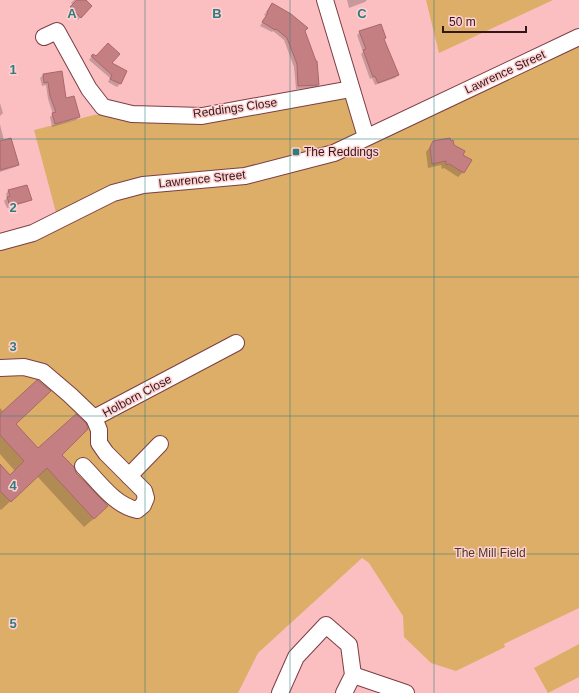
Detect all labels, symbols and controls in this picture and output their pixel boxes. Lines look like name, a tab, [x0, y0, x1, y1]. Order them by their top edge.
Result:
text: A	[67, 6, 77, 21]
text: B	[212, 6, 222, 21]
text: C	[357, 6, 367, 21]
scale bar	[443, 8, 526, 34]
text: 50 m	[449, 15, 476, 29]
street label: Lawrence Street	[462, 47, 548, 97]
text: 1	[9, 62, 17, 77]
street label: Reddings Close	[192, 95, 278, 121]
place label: The Reddings	[304, 145, 379, 159]
marker: The Reddings	[291, 147, 301, 157]
street label: Lawrence Street	[158, 167, 247, 191]
text: 2	[9, 200, 17, 215]
text: 3	[9, 339, 17, 354]
street label: Holborn Close	[100, 372, 174, 420]
text: 4	[9, 478, 17, 493]
park label: The Mill Field	[454, 546, 526, 560]
text: 5	[9, 616, 17, 631]

